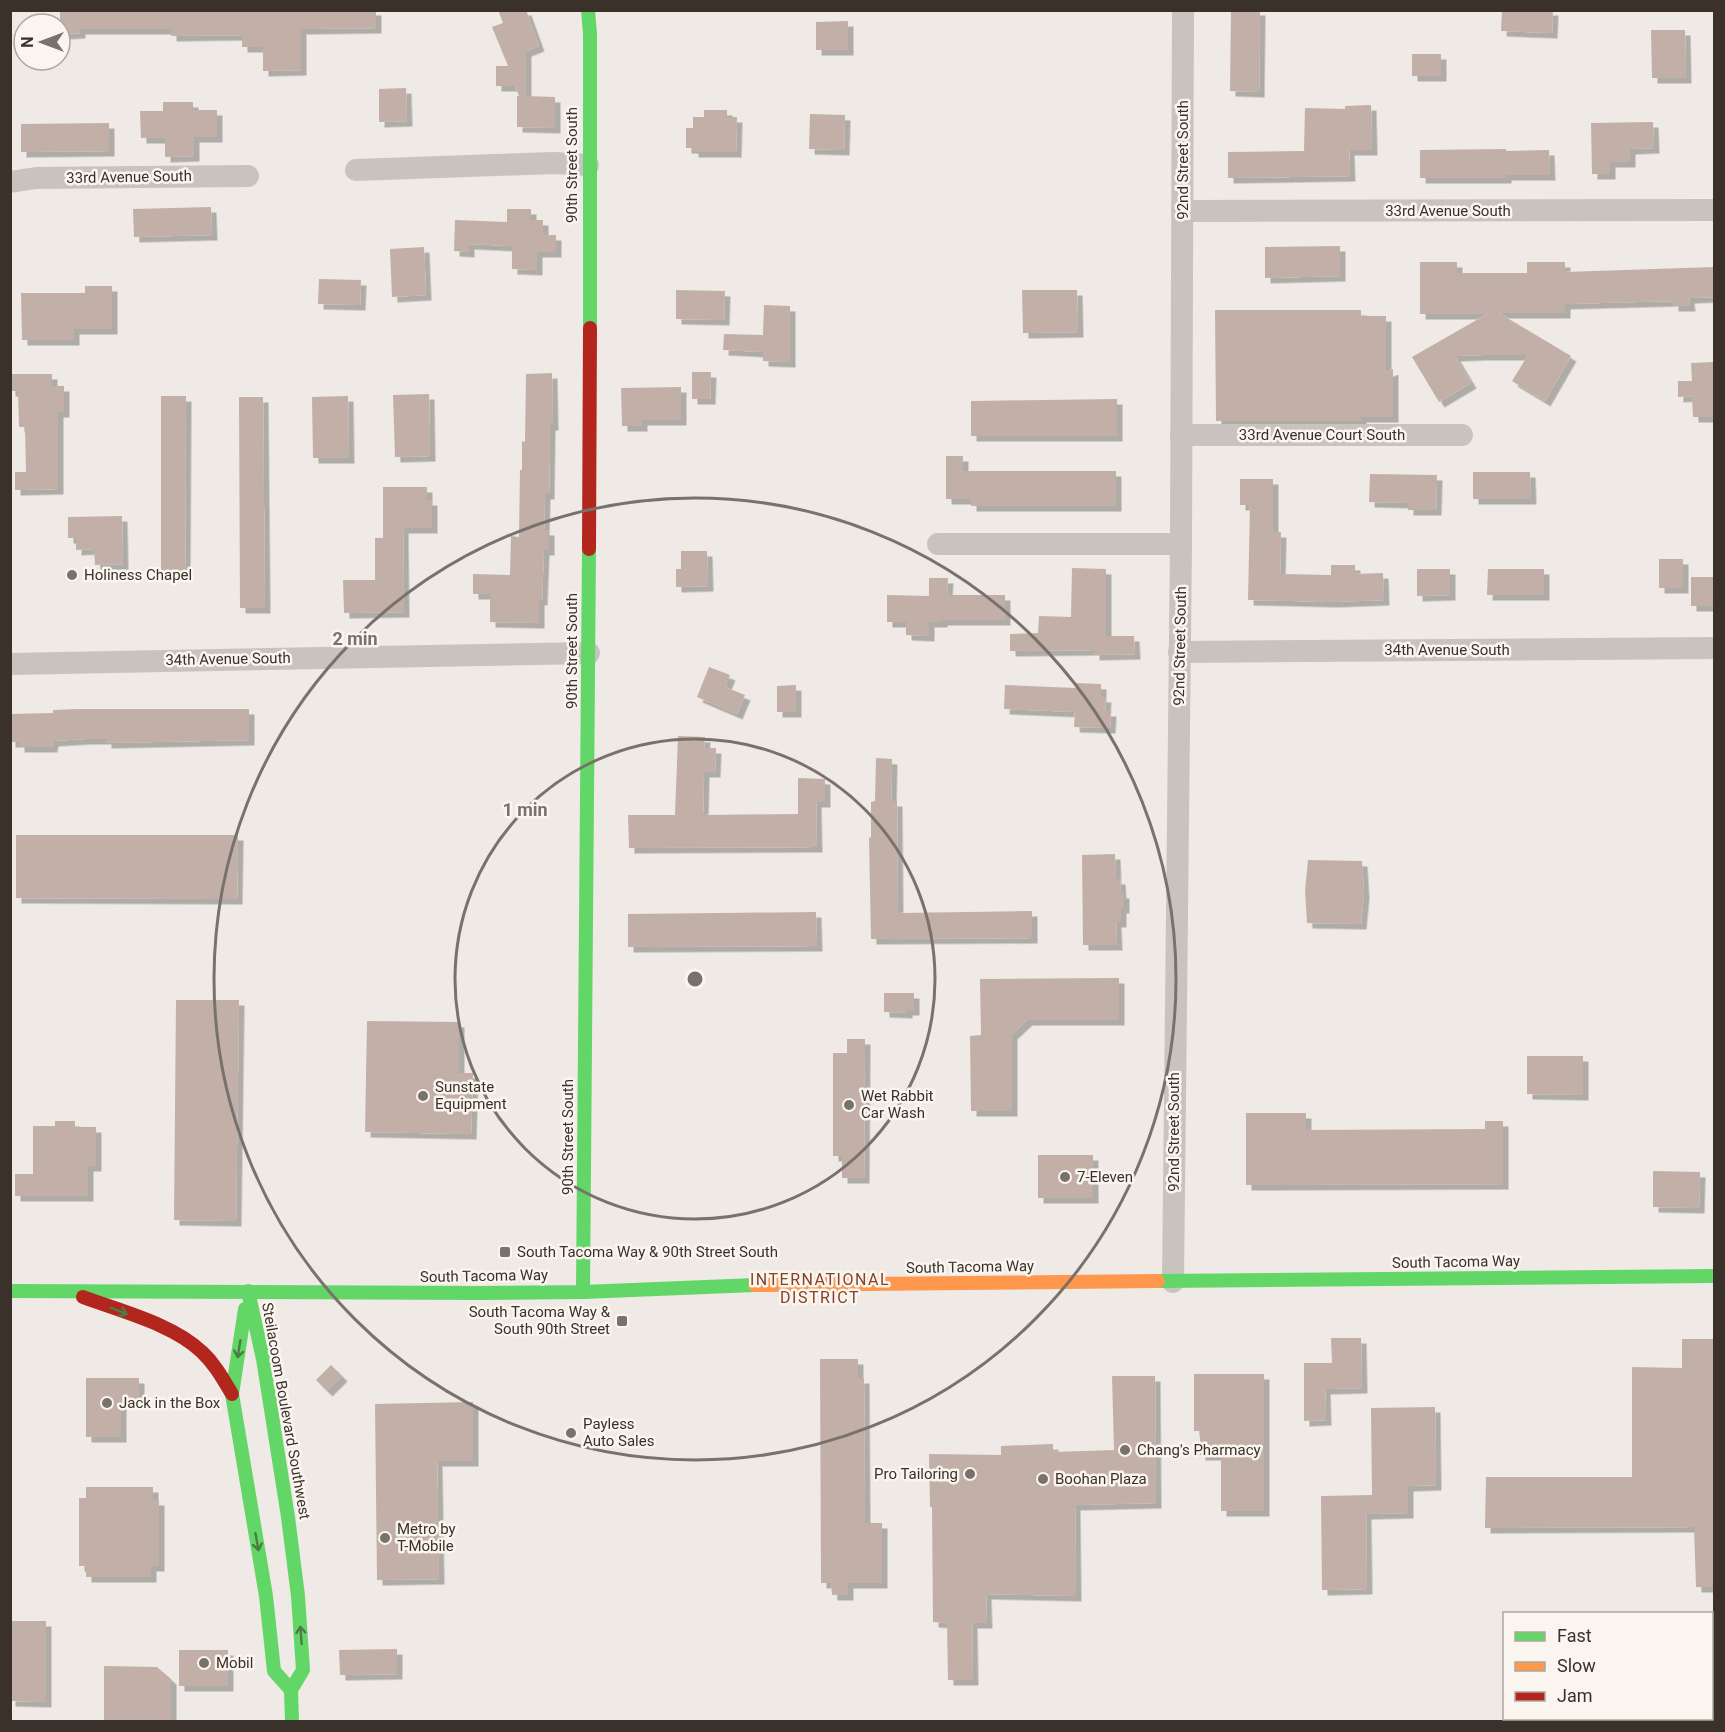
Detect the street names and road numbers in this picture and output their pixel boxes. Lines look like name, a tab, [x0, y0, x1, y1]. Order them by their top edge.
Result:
street label: 92nd Street South	[1174, 100, 1192, 220]
street label: 90th Street South	[563, 107, 581, 223]
street label: 33rd Avenue South	[66, 167, 192, 187]
street label: 33rd Avenue South	[1385, 202, 1511, 220]
street label: 33rd Avenue Court South	[1239, 426, 1405, 444]
street label: 92nd Street South	[1170, 586, 1190, 706]
street label: 90th Street South	[563, 593, 581, 709]
street label: 34th Avenue South	[1384, 641, 1510, 659]
street label: 34th Avenue South	[165, 649, 291, 669]
street label: 92nd Street South	[1165, 1072, 1183, 1192]
street label: 90th Street South	[559, 1079, 577, 1195]
street label: South Tacoma Way	[1392, 1252, 1520, 1272]
street label: South Tacoma Way	[906, 1257, 1034, 1277]
street label: South Tacoma Way	[420, 1266, 548, 1286]
street label: Steilacoom Boulevard Southwest	[258, 1301, 314, 1521]

